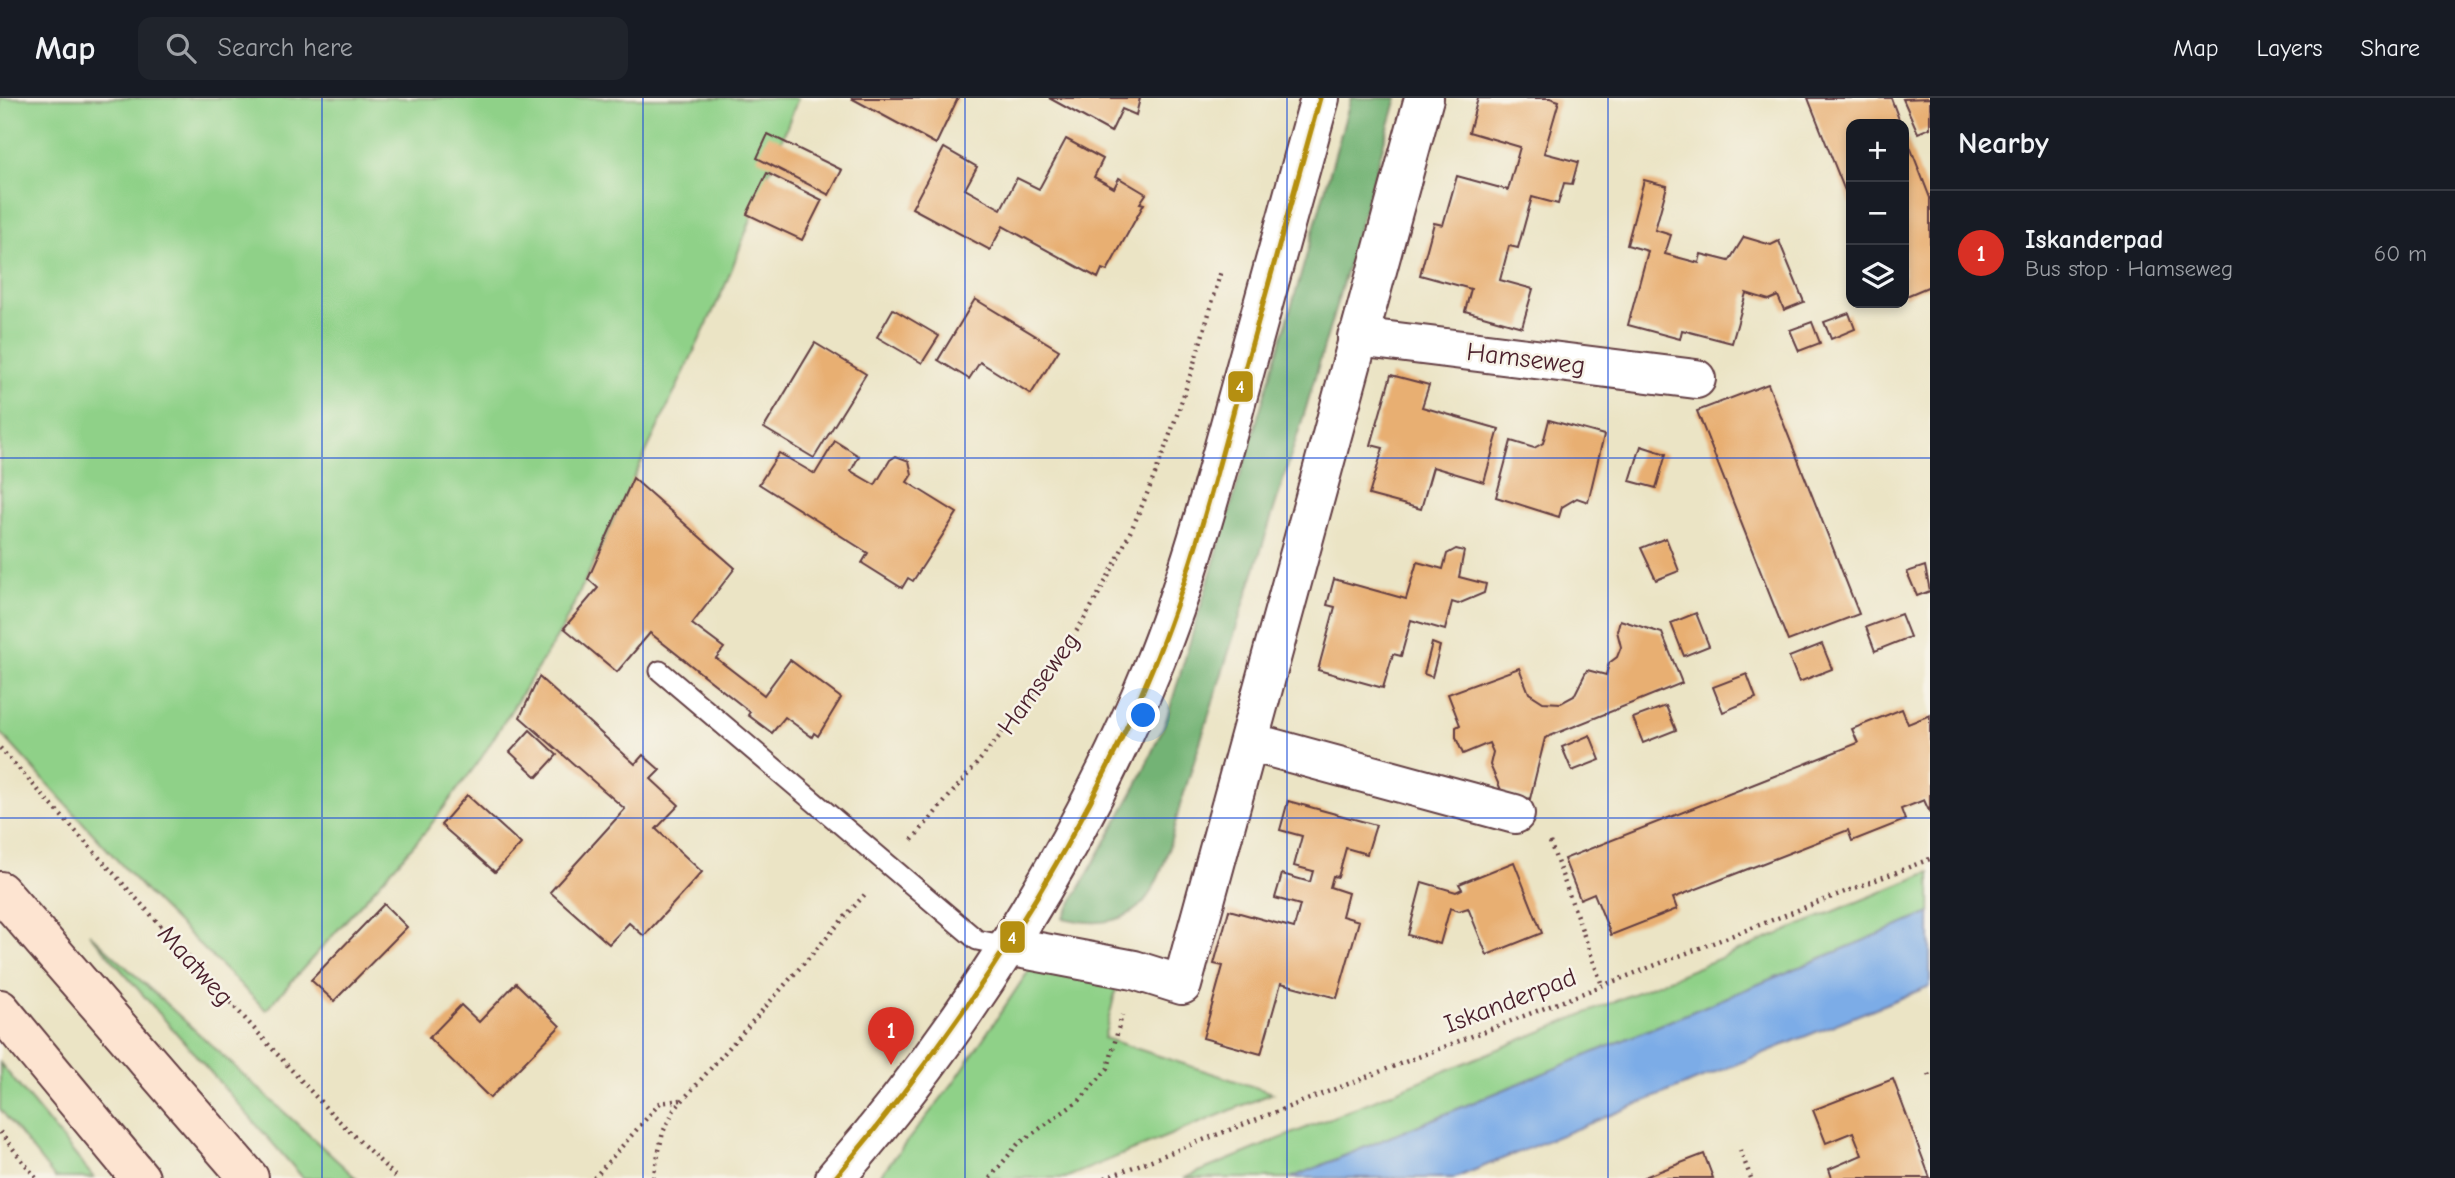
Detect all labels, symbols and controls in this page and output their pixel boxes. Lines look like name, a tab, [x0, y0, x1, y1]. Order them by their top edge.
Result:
search box	[138, 17, 628, 80]
text: Map	[35, 29, 96, 67]
icon: search	[162, 29, 200, 67]
text: Search here	[218, 33, 353, 63]
text: Map	[2173, 34, 2219, 62]
text: Layers	[2257, 34, 2322, 62]
text: Share	[2360, 34, 2420, 62]
map controls	[1846, 119, 1909, 308]
button: +	[1846, 119, 1909, 182]
text: Nearby	[1958, 126, 2049, 161]
button: −	[1846, 182, 1909, 245]
text: Iskanderpad	[2025, 225, 2163, 255]
text: 1	[1976, 240, 1986, 267]
text: 60 m	[2374, 240, 2427, 267]
button: layers	[1846, 245, 1909, 308]
text: Bus stop · Hamseweg	[2025, 255, 2233, 282]
street label: Hamseweg	[1465, 337, 1587, 381]
line badge: 4	[1227, 370, 1254, 403]
text: 4	[1236, 376, 1245, 398]
street label: Hamseweg	[992, 626, 1086, 741]
your location	[1126, 698, 1160, 732]
street label: Maatweg	[151, 919, 239, 1012]
line badge: 4	[999, 920, 1026, 954]
text: 4	[1008, 927, 1017, 949]
street label: Iskanderpad	[1440, 962, 1581, 1040]
pin: 1	[868, 1007, 914, 1065]

